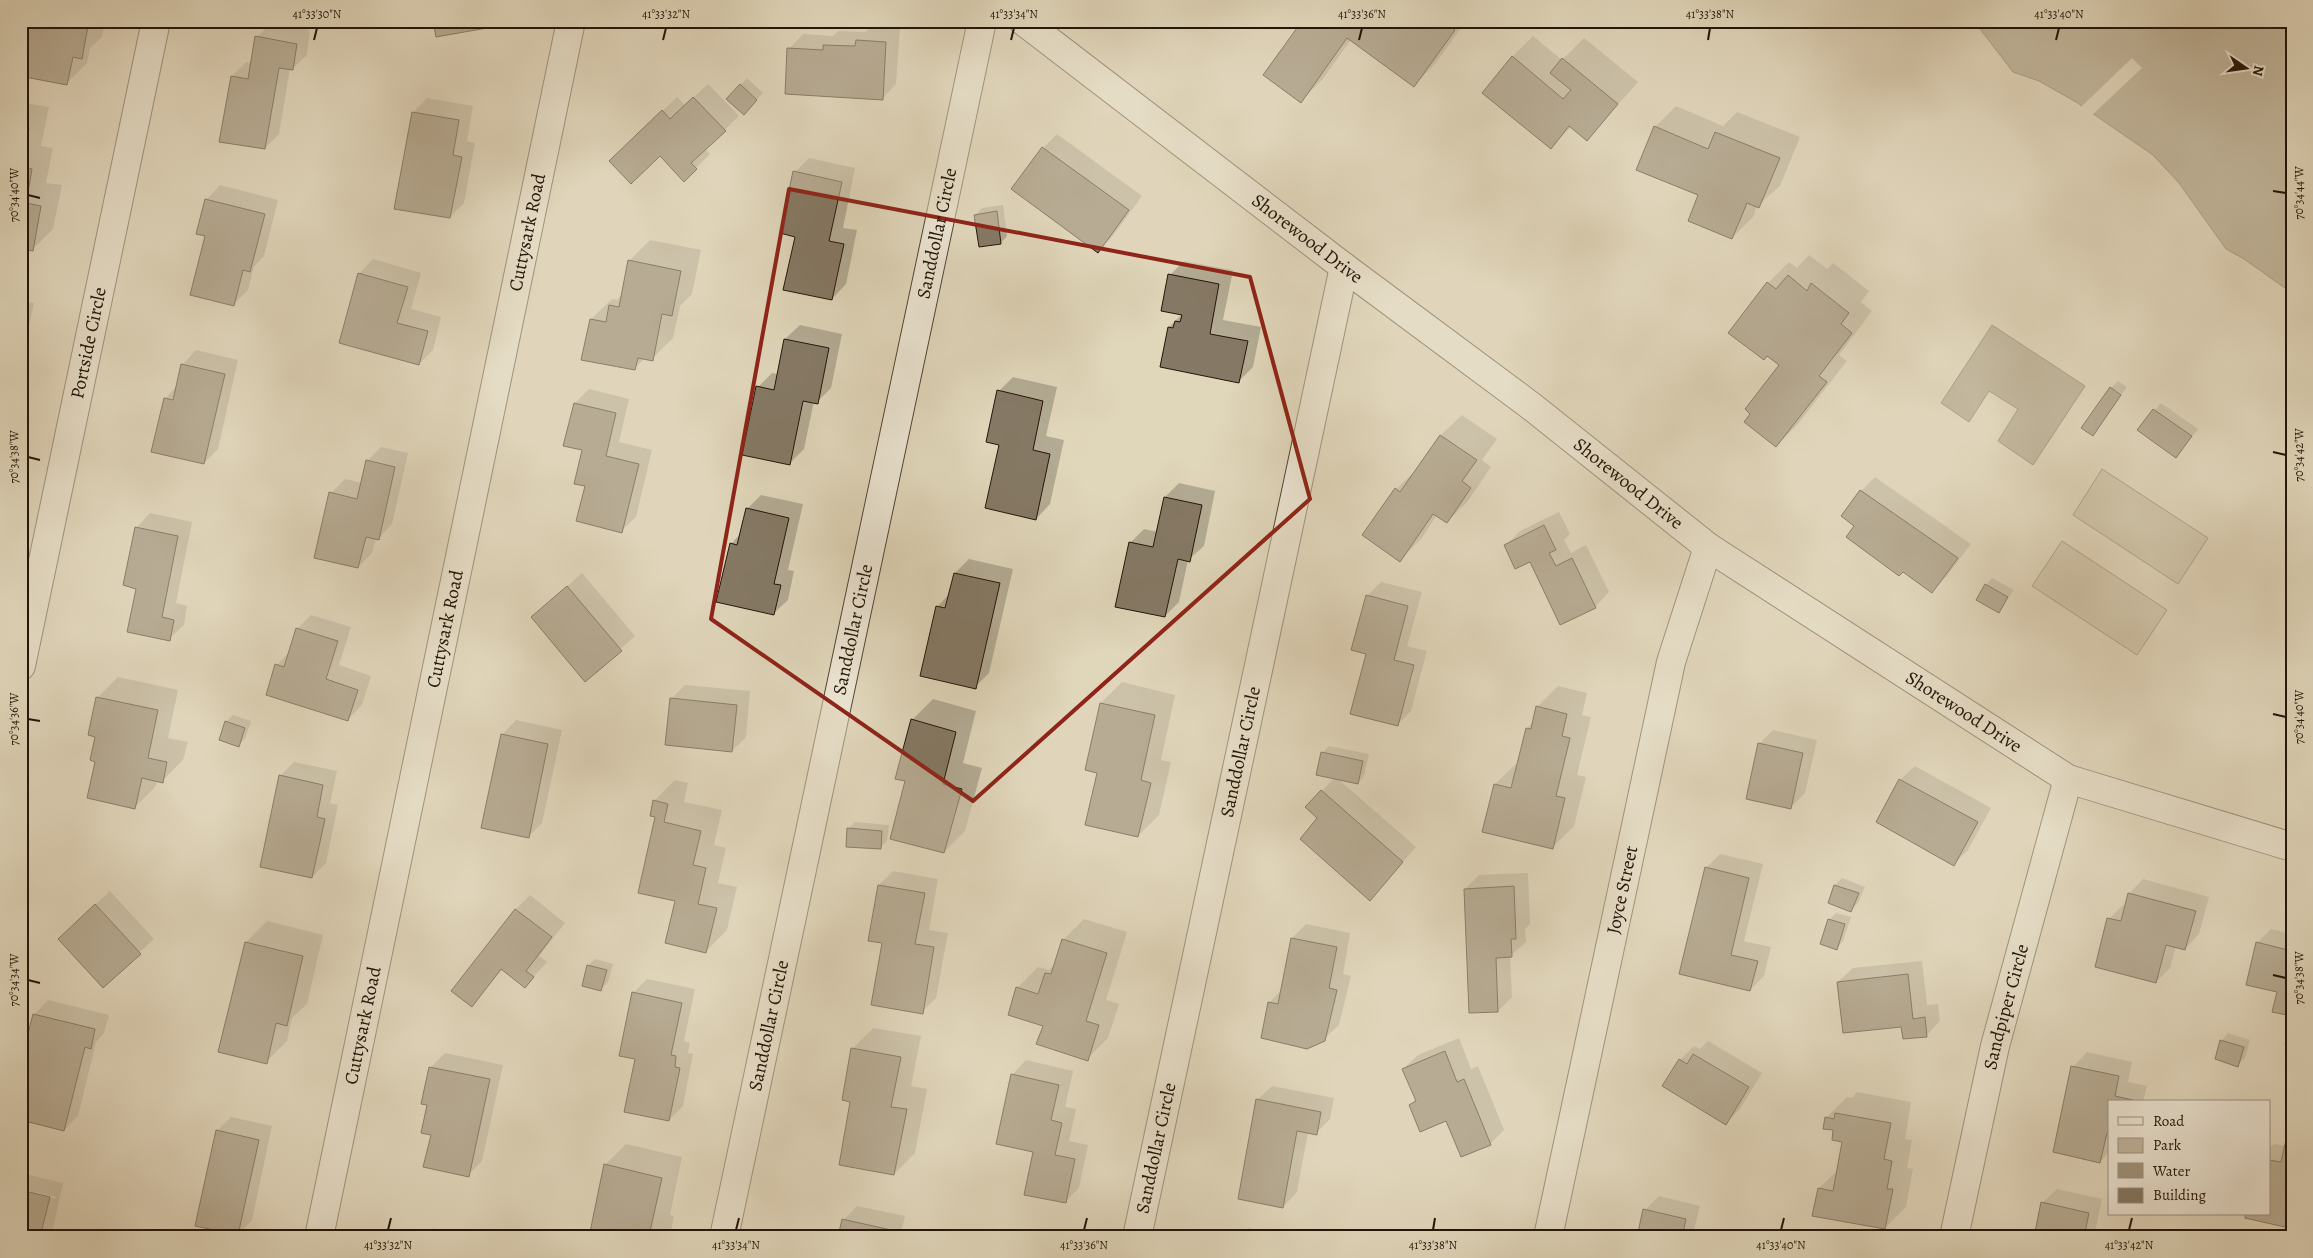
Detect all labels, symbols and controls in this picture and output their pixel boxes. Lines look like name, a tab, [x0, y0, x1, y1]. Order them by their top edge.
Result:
text: 41°33'30"N	[293, 6, 342, 22]
text: 41°33'32"N	[642, 6, 690, 22]
text: 41°33'34"N	[990, 6, 1038, 22]
text: 41°33'36"N	[1338, 6, 1386, 22]
text: 41°33'38"N	[1686, 6, 1735, 22]
text: 41°33'40"N	[2034, 6, 2084, 22]
north arrow	[2220, 42, 2270, 92]
text: N	[2248, 64, 2269, 78]
street label: Sanddollar Circle	[910, 165, 963, 301]
text: 70°34'44"W	[2291, 166, 2307, 220]
text: 70°34'40"W	[6, 167, 22, 222]
street label: Cuttysark Road	[502, 170, 552, 294]
street label: Shorewood Drive	[1246, 188, 1368, 290]
street label: Portside Circle	[64, 285, 113, 401]
text: 70°34'42"W	[2291, 427, 2307, 482]
text: 70°34'38"W	[6, 430, 22, 484]
street label: Shorewood Drive	[1568, 432, 1689, 535]
street label: Sanddollar Circle	[826, 562, 879, 697]
street label: Cuttysark Road	[420, 567, 470, 690]
street label: Shorewood Drive	[1900, 665, 2027, 759]
street label: Sanddollar Circle	[1214, 684, 1267, 820]
text: 70°34'40"W	[2291, 689, 2307, 744]
text: 70°34'36"W	[6, 692, 22, 745]
street label: Joyce Street	[1600, 843, 1644, 936]
street label: Sandpiper Circle	[1977, 941, 2035, 1072]
text: 70°34'38"W	[2291, 951, 2307, 1005]
text: 70°34'34"W	[6, 953, 22, 1006]
street label: Sanddollar Circle	[742, 958, 795, 1094]
street label: Cuttysark Road	[338, 963, 388, 1087]
street label: Sanddollar Circle	[1129, 1080, 1183, 1216]
legend	[2108, 1100, 2270, 1216]
text: Road	[2153, 1111, 2185, 1131]
text: Park	[2153, 1135, 2182, 1155]
text: Water	[2152, 1161, 2190, 1181]
text: Building	[2153, 1185, 2206, 1205]
text: 41°33'32"N	[364, 1237, 412, 1253]
text: 41°33'34"N	[712, 1237, 760, 1253]
text: 41°33'36"N	[1060, 1237, 1108, 1253]
text: 41°33'38"N	[1409, 1237, 1458, 1253]
text: 41°33'40"N	[1756, 1237, 1806, 1253]
text: 41°33'42"N	[2105, 1237, 2154, 1253]

